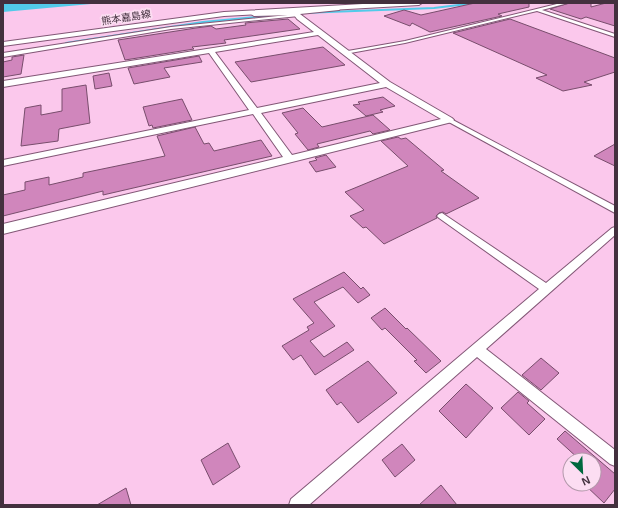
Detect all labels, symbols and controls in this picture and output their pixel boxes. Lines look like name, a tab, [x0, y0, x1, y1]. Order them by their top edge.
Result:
street label: 熊本嘉島線	[101, 8, 152, 27]
north arrow	[562, 452, 602, 492]
text: N	[580, 474, 592, 488]

